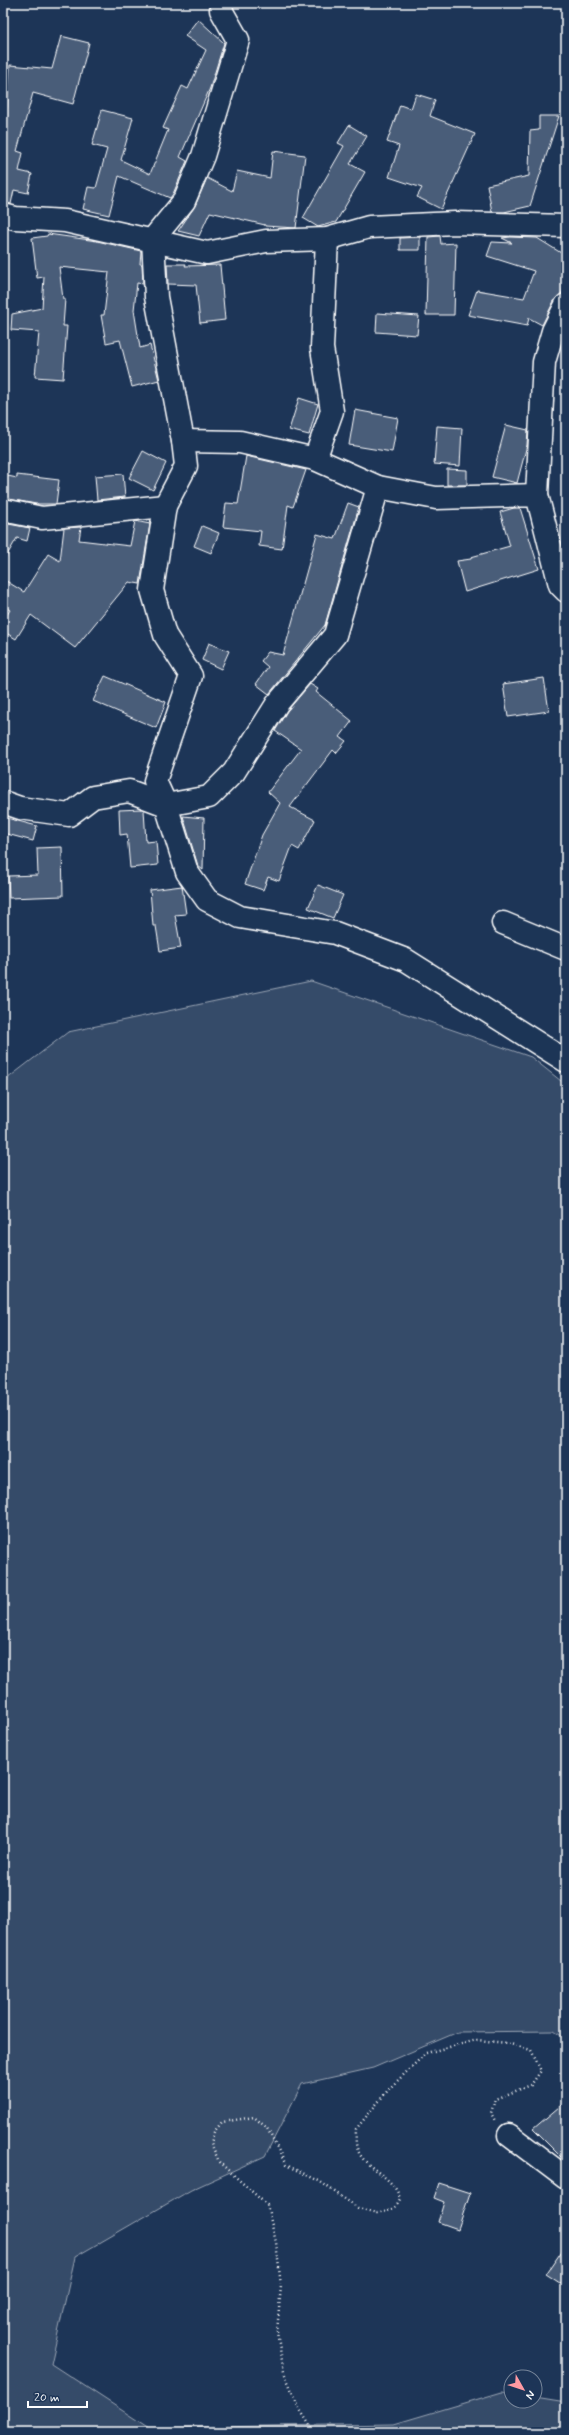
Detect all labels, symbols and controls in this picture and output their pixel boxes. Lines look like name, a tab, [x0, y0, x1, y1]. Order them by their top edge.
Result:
north arrow	[503, 2369, 543, 2409]
scale bar	[28, 2383, 87, 2409]
text: N	[522, 2387, 538, 2402]
text: 20 m	[34, 2390, 60, 2406]

